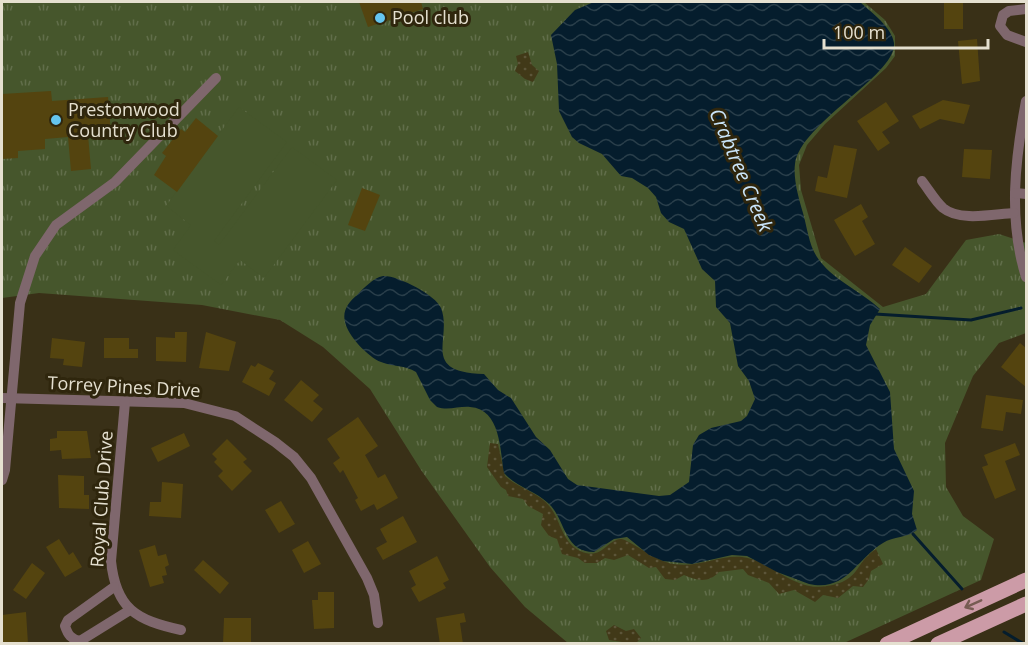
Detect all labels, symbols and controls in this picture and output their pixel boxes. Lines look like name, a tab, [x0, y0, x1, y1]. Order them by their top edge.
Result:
place label: Pool club	[392, 5, 469, 29]
marker: Pool club	[373, 11, 387, 25]
scale bar	[824, 12, 988, 50]
text: 100 m	[833, 20, 885, 44]
place label: Prestonwood Country Club	[68, 97, 180, 142]
water label: Crabtree Creek	[703, 104, 780, 237]
marker: Prestonwood Country Club	[49, 113, 63, 127]
street label: Torrey Pines Drive	[47, 370, 201, 402]
street label: Royal Club Drive	[84, 430, 118, 568]
one-way arrow	[965, 598, 983, 610]

